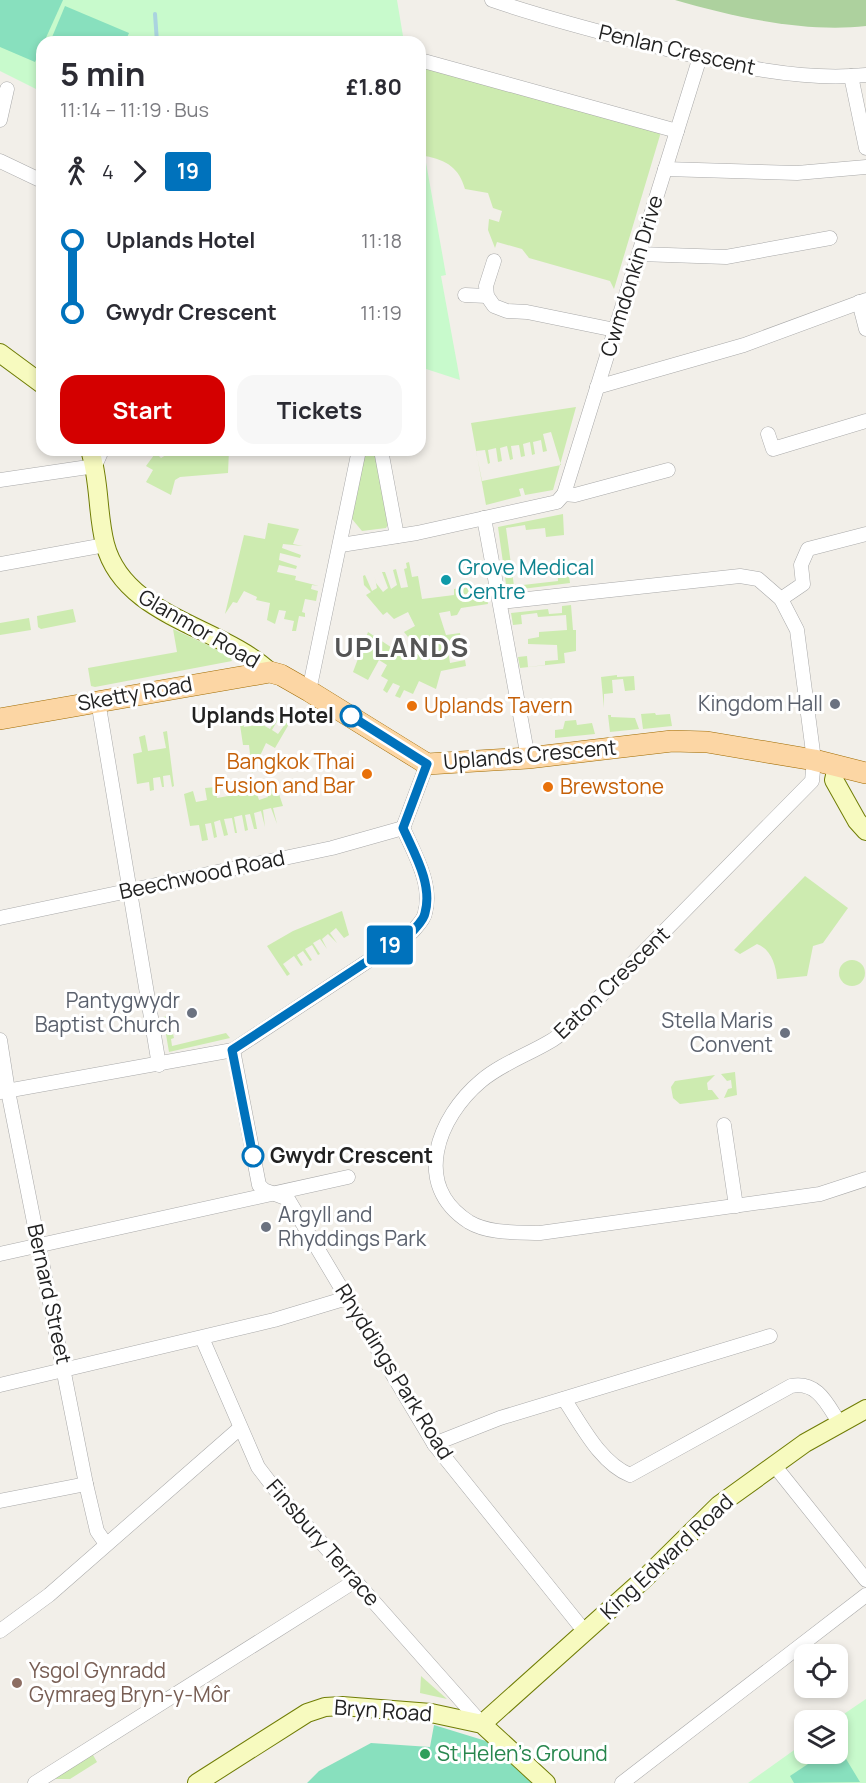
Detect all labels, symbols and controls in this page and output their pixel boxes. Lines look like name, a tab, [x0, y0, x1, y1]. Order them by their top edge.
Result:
street label: Penlan Crescent	[596, 17, 758, 81]
text: 5 min	[60, 51, 146, 96]
text: £1.80	[346, 72, 402, 102]
text: 11:14 – 11:19 · Bus	[60, 96, 209, 123]
icon: walk	[60, 155, 93, 188]
icon: forward	[123, 155, 156, 188]
text: 19	[177, 157, 199, 185]
text: 4	[102, 158, 114, 185]
street label: Cwmdonkin Drive	[593, 192, 669, 360]
text: Uplands Hotel	[106, 225, 256, 255]
text: 11:18	[361, 227, 402, 254]
text: Gwydr Crescent	[106, 297, 277, 327]
text: 11:19	[360, 299, 402, 326]
button: Start	[60, 375, 225, 444]
button: Tickets	[237, 375, 402, 444]
place label: Grove Medical Centre	[458, 553, 594, 605]
marker: Grove Medical Centre	[439, 573, 453, 587]
street label: Glanmor Road	[134, 582, 265, 674]
district label: UPLANDS	[334, 628, 470, 665]
street label: Sketty Road	[75, 669, 194, 717]
place label: Kingdom Hall	[698, 689, 823, 717]
place label: Uplands Tavern	[424, 691, 573, 719]
marker: Kingdom Hall	[828, 697, 842, 711]
marker: Uplands Tavern	[405, 699, 419, 713]
place label: Uplands Hotel	[191, 701, 334, 729]
marker: Uplands Hotel	[340, 705, 362, 727]
street label: Uplands Crescent	[442, 732, 618, 776]
place label: Bangkok Thai Fusion and Bar	[214, 747, 355, 799]
marker: Bangkok Thai Fusion and Bar	[360, 767, 374, 781]
place label: Brewstone	[560, 772, 664, 800]
marker: Brewstone	[541, 780, 555, 794]
street label: Beechwood Road	[116, 843, 287, 905]
street label: Eaton Crescent	[547, 920, 675, 1045]
line badge: 19	[363, 926, 417, 964]
text: 19	[379, 931, 401, 959]
place label: Pantygwydr Baptist Church	[35, 986, 180, 1038]
marker: Pantygwydr Baptist Church	[185, 1006, 199, 1020]
place label: Stella Maris Convent	[661, 1006, 773, 1058]
marker: Stella Maris Convent	[778, 1026, 792, 1040]
place label: Gwydr Crescent	[270, 1141, 433, 1169]
marker: Gwydr Crescent	[242, 1145, 264, 1167]
place label: Argyll and Rhyddings Park	[278, 1200, 427, 1252]
marker: Argyll and Rhyddings Park	[259, 1220, 273, 1234]
street label: Bernard Street	[21, 1221, 78, 1366]
street label: Rhyddings Park Road	[329, 1278, 460, 1465]
street label: Finsbury Terrace	[261, 1473, 387, 1612]
street label: King Edward Road	[594, 1487, 739, 1625]
map controls	[794, 1644, 848, 1764]
button: locate	[794, 1644, 848, 1698]
place label: Ysgol Gynradd Gymraeg Bryn-y-Môr	[29, 1656, 231, 1708]
marker: Ysgol Gynradd Gymraeg Bryn-y-Môr	[10, 1676, 24, 1690]
street label: Bryn Road	[333, 1693, 433, 1727]
button: layers	[794, 1710, 848, 1764]
place label: St Helen's Ground	[437, 1739, 608, 1767]
marker: St Helen's Ground	[418, 1747, 432, 1761]

